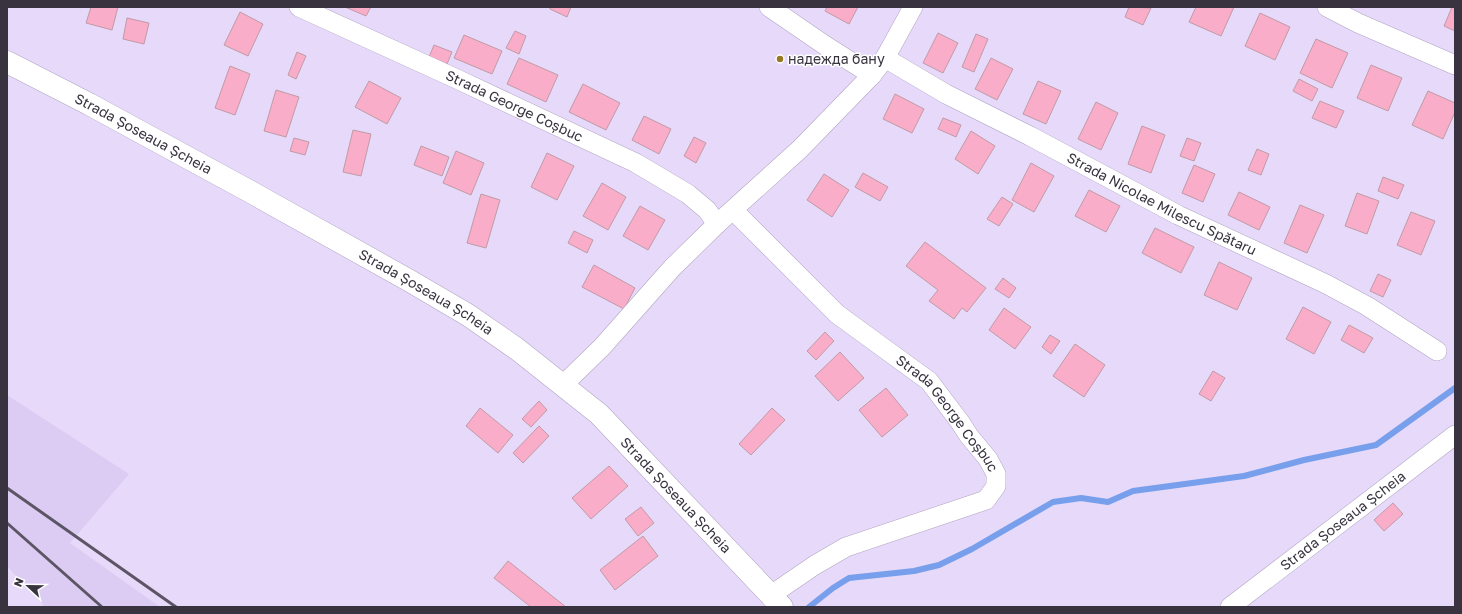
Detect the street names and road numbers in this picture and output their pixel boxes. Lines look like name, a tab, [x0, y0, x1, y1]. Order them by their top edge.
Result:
street label: Strada George Coșbuc	[443, 66, 586, 145]
street label: Strada Șoseaua Șcheia	[72, 89, 215, 177]
street label: Strada Nicolae Milescu Spătaru	[1064, 148, 1259, 258]
street label: Strada Șoseaua Șcheia	[356, 245, 497, 338]
street label: Strada George Coșbuc	[893, 351, 1002, 475]
street label: Strada Șoseaua Șcheia	[617, 433, 735, 556]
street label: Strada Șoseaua Șcheia	[1276, 467, 1409, 574]

